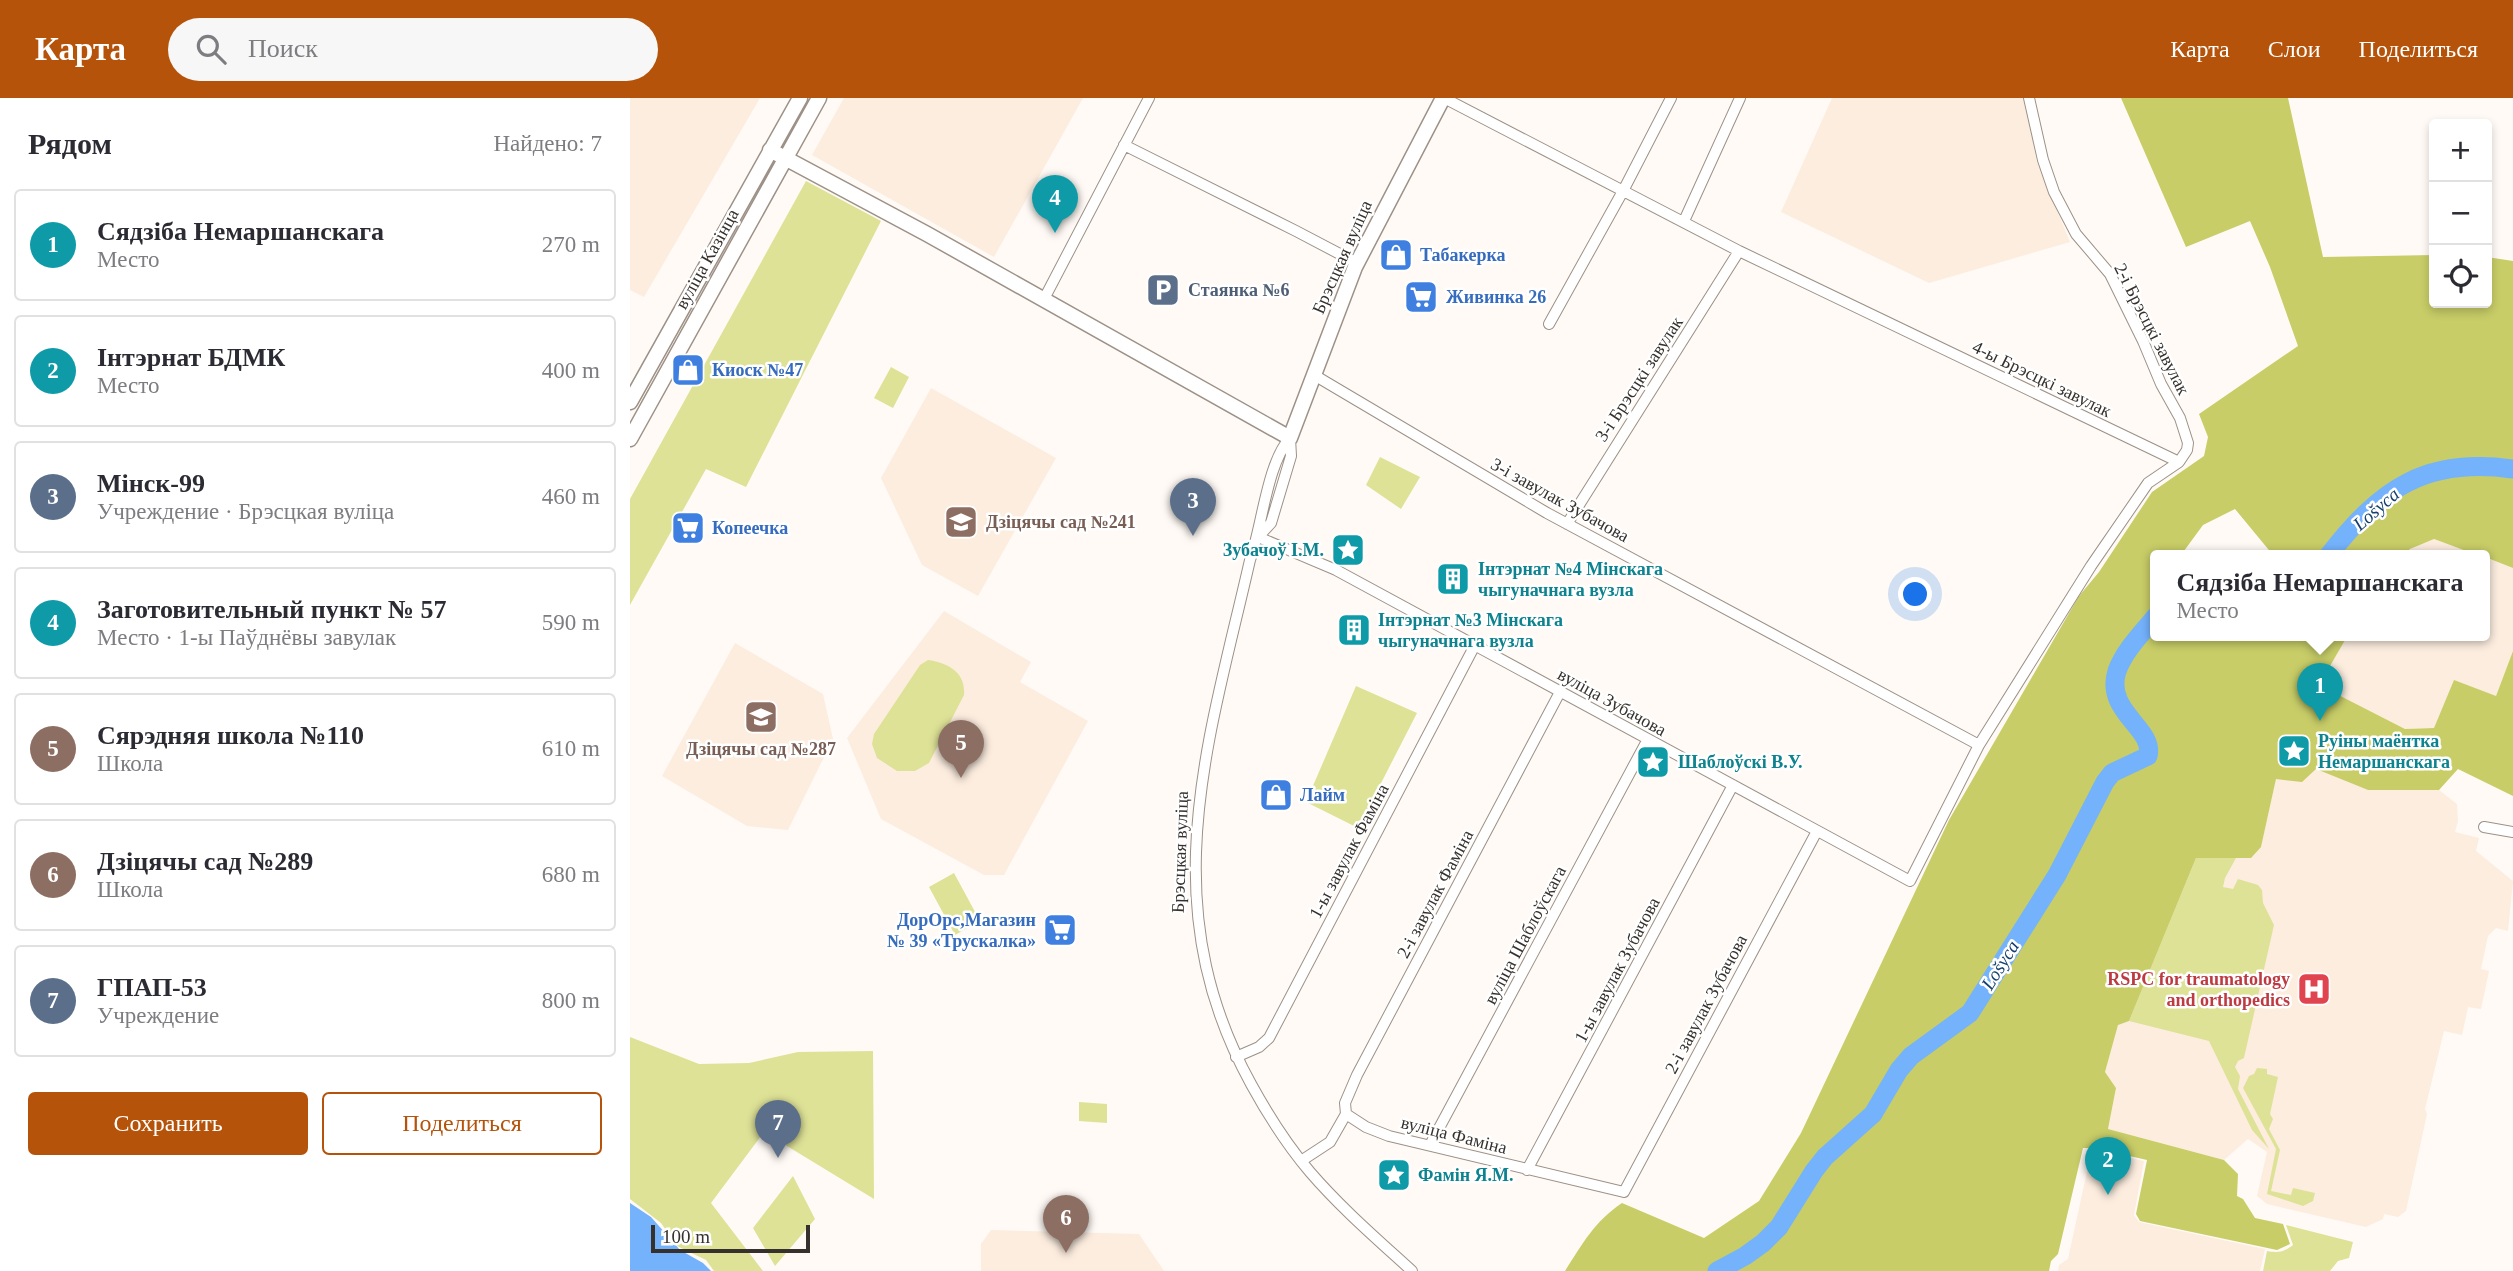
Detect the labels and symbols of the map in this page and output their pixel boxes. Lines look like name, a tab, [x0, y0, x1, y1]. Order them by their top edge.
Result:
pin: 4	[1032, 175, 1078, 233]
street label: Брэсцкая вуліца	[1308, 197, 1376, 317]
street label: вуліца Казінца	[671, 205, 743, 313]
shop icon: Табакерка	[1377, 236, 1415, 274]
place label: Табакерка	[1420, 245, 1506, 265]
street label: 2-і Брэсцкі завулак	[2110, 260, 2194, 398]
parking icon: Стаянка №6	[1144, 271, 1182, 309]
supermarket icon: Живинка 26	[1402, 278, 1440, 316]
place label: Стаянка №6	[1188, 280, 1290, 300]
place label: Живинка 26	[1446, 287, 1546, 307]
street label: 3-і Брэсцкі завулак	[1591, 313, 1687, 445]
street label: 4-ы Брэсцкі завулак	[1969, 337, 2115, 421]
shop icon: Киоск №47	[669, 351, 707, 389]
place label: Киоск №47	[712, 360, 803, 380]
street label: 3-і завулак Зубачова	[1488, 454, 1632, 546]
pin: 3	[1170, 478, 1216, 536]
water label: Lošyca	[2348, 483, 2403, 535]
school or university icon: Дзіцячы сад №241	[942, 503, 980, 541]
supermarket icon: Копеечка	[669, 509, 707, 547]
place label: Дзіцячы сад №241	[986, 512, 1136, 532]
place label: Копеечка	[712, 518, 788, 538]
place icon: Зубачоў І.М.	[1329, 531, 1367, 569]
place label: Зубачоў І.М.	[1223, 540, 1324, 560]
place label: Інтэрнат №4 Мінскага чыгуначнага вузла	[1478, 559, 1663, 600]
building icon: Інтэрнат №4 Мінскага чыгуначнага вузла	[1434, 560, 1472, 598]
your location	[1898, 577, 1932, 611]
place label: Інтэрнат №3 Мінскага чыгуначнага вузла	[1378, 610, 1563, 651]
building icon: Інтэрнат №3 Мінскага чыгуначнага вузла	[1335, 611, 1373, 649]
pin: 1	[2297, 663, 2343, 721]
street label: вуліца Зубачова	[1554, 664, 1670, 740]
school or university icon: Дзіцячы сад №287	[742, 698, 780, 736]
pin: 5	[938, 720, 984, 778]
place label: Руіны маёнтка Немаршанскага	[2318, 731, 2450, 772]
place icon: Руіны маёнтка Немаршанскага	[2275, 732, 2313, 770]
place label: Дзіцячы сад №287	[686, 739, 836, 759]
place icon: Шаблоўскі В.У.	[1634, 743, 1672, 781]
place label: Шаблоўскі В.У.	[1678, 752, 1803, 772]
shop icon: Лайм	[1257, 776, 1295, 814]
street label: 1-ы завулак Фаміна	[1305, 780, 1393, 922]
place label: Лайм	[1300, 785, 1345, 805]
street label: Брэсцкая вуліца	[1168, 791, 1192, 913]
street label: 2-і завулак Фаміна	[1393, 827, 1477, 961]
street label: вуліца Шаблоўскага	[1480, 862, 1570, 1008]
street label: 1-ы завулак Зубачова	[1570, 894, 1664, 1046]
place label: ДорОрс,Магазин № 39 «Трускалка»	[887, 910, 1036, 951]
supermarket icon: ДорОрс,Магазин № 39 «Трускалка»	[1041, 911, 1079, 949]
street label: 2-і завулак Зубачова	[1661, 931, 1751, 1077]
water label: Lošyca	[1976, 937, 2023, 994]
place label: RSPC for traumatology and orthopedics	[2107, 969, 2290, 1010]
hospital icon: RSPC for traumatology and orthopedics	[2295, 970, 2333, 1008]
pin: 7	[755, 1100, 801, 1158]
street label: вуліца Фаміна	[1399, 1112, 1509, 1158]
pin: 2	[2085, 1137, 2131, 1195]
place icon: Фамін Я.М.	[1375, 1156, 1413, 1194]
place label: Фамін Я.М.	[1418, 1165, 1514, 1185]
pin: 6	[1043, 1195, 1089, 1253]
scale bar	[651, 1222, 810, 1254]

